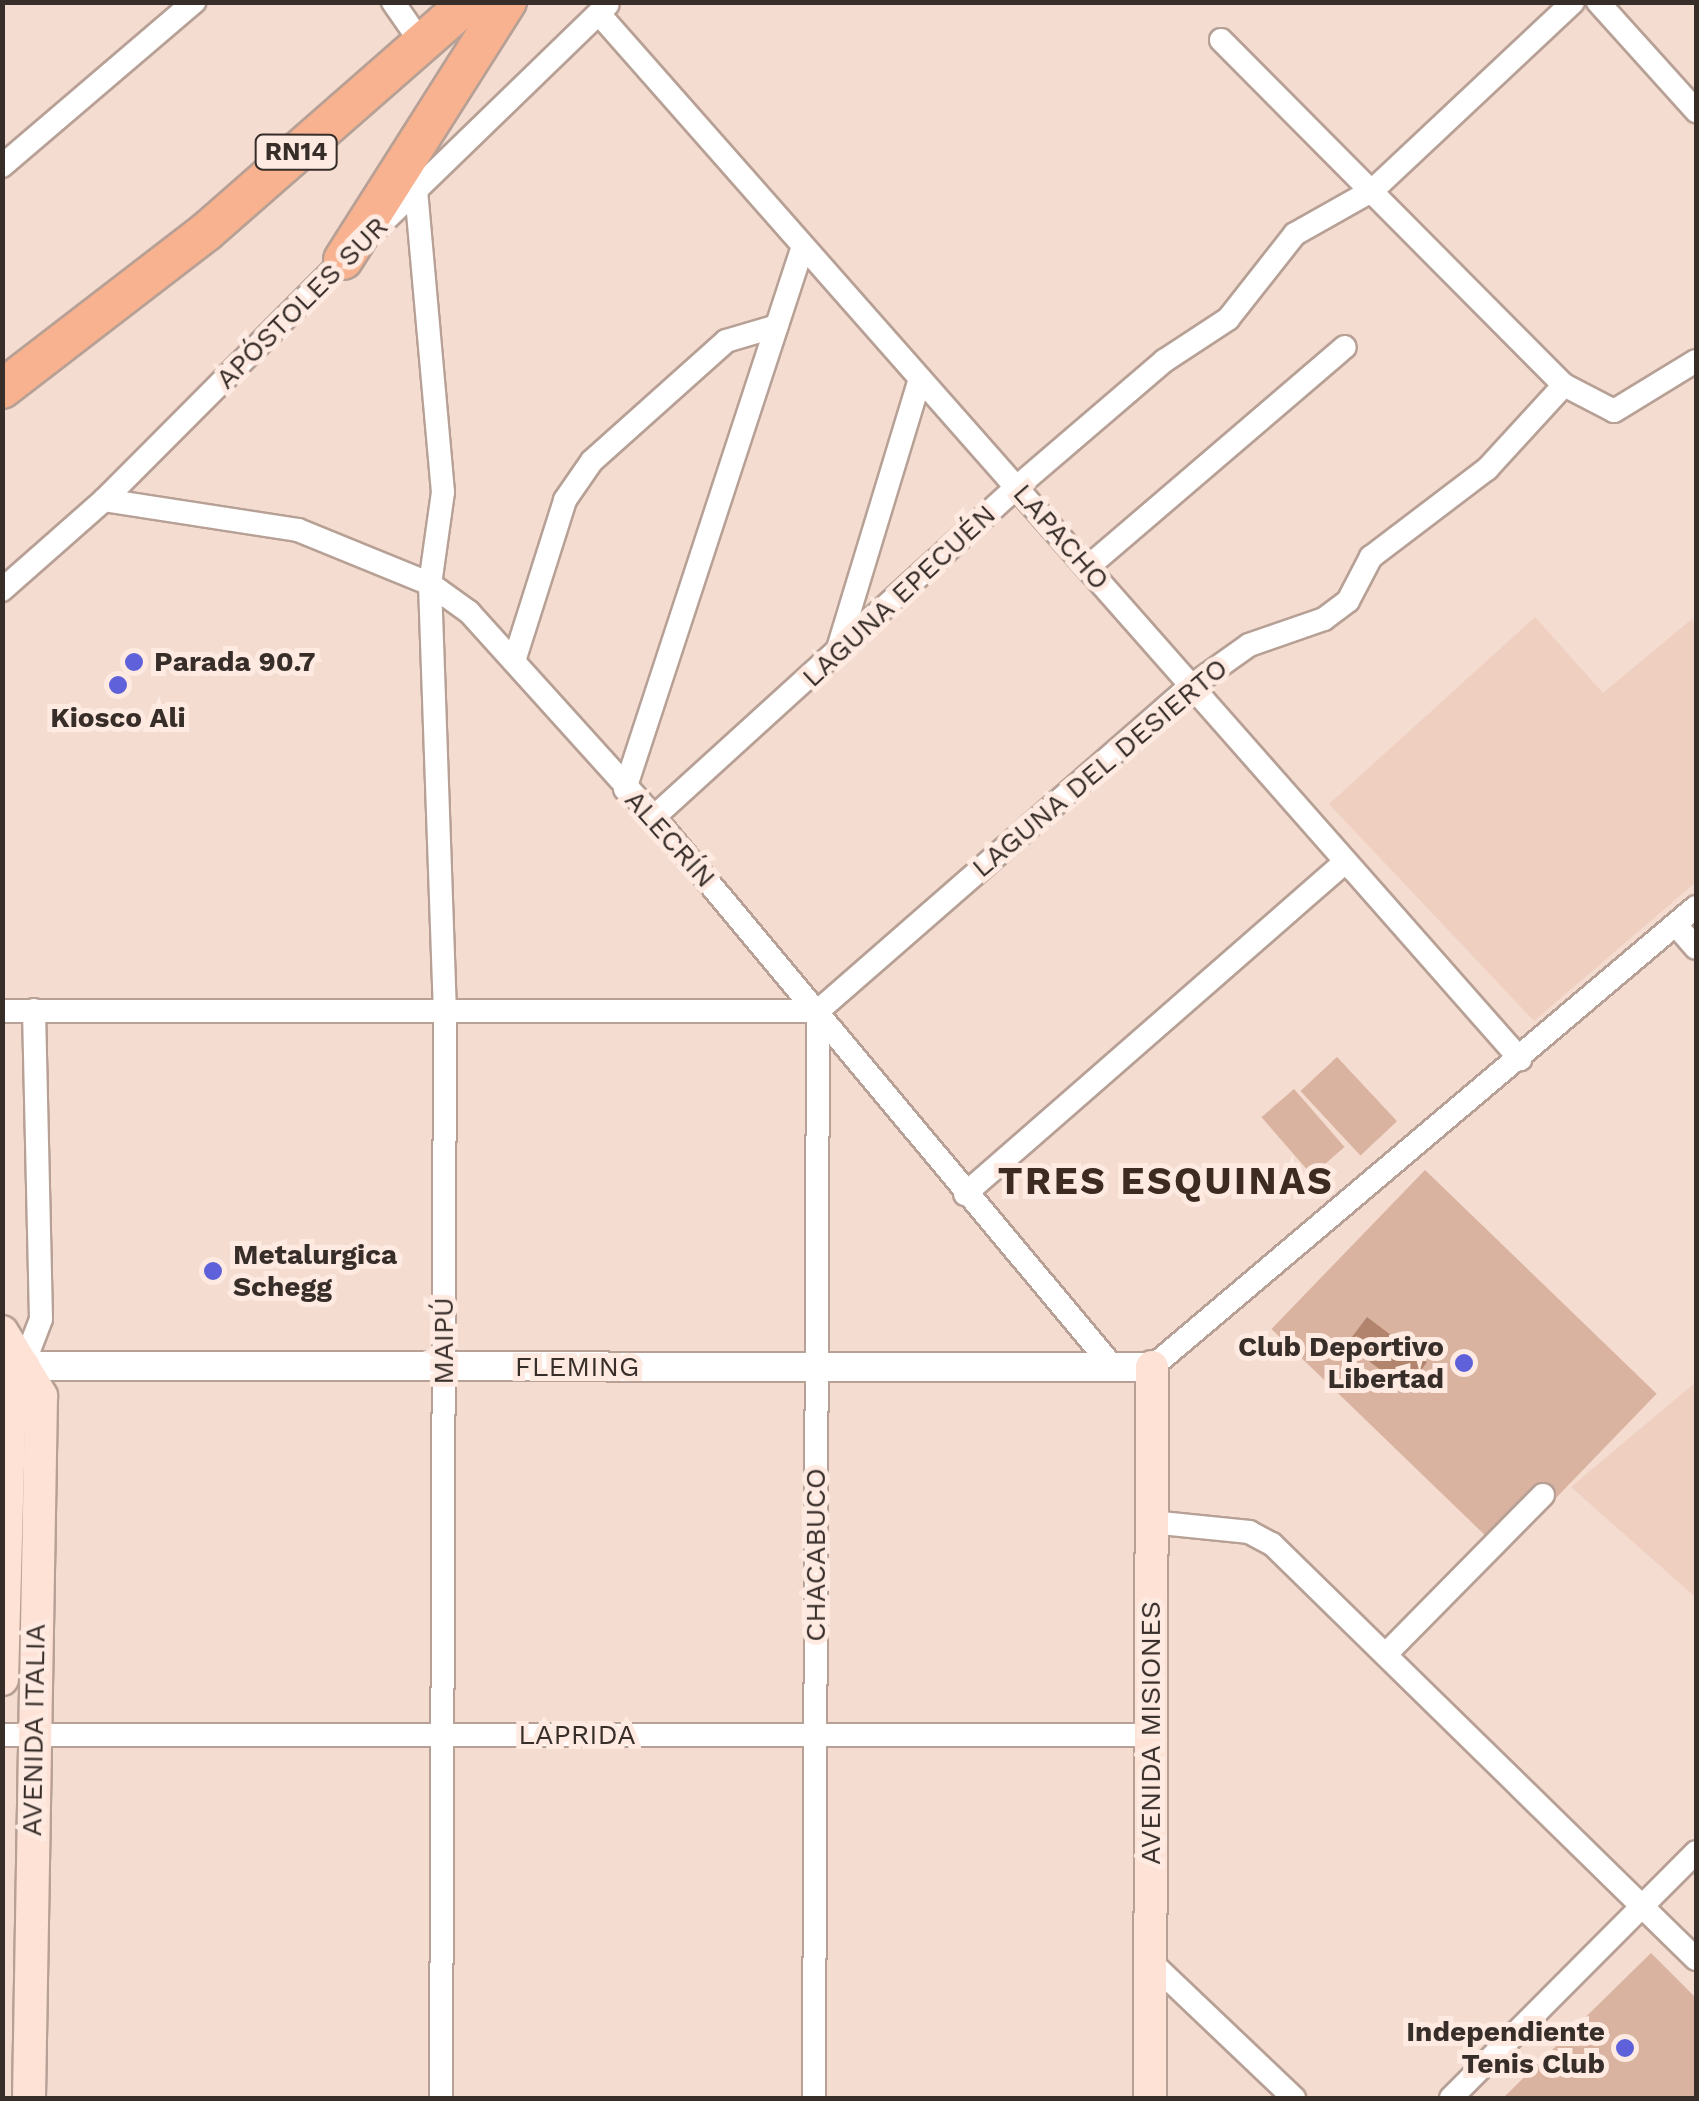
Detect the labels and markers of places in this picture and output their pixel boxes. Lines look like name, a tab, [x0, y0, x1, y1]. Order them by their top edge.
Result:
place label: Parada 90.7	[154, 645, 316, 679]
marker: Parada 90.7	[123, 651, 145, 673]
marker: Kiosco Ali	[107, 674, 129, 696]
place label: Kiosco Ali	[50, 701, 186, 735]
place label: Metalurgica Schegg	[233, 1238, 397, 1304]
marker: Metalurgica Schegg	[202, 1260, 224, 1282]
place label: Club Deportivo Libertad	[1238, 1330, 1444, 1396]
marker: Club Deportivo Libertad	[1453, 1352, 1475, 1374]
place label: Independiente Tenis Club	[1406, 2015, 1605, 2081]
marker: Independiente Tenis Club	[1614, 2037, 1636, 2059]

